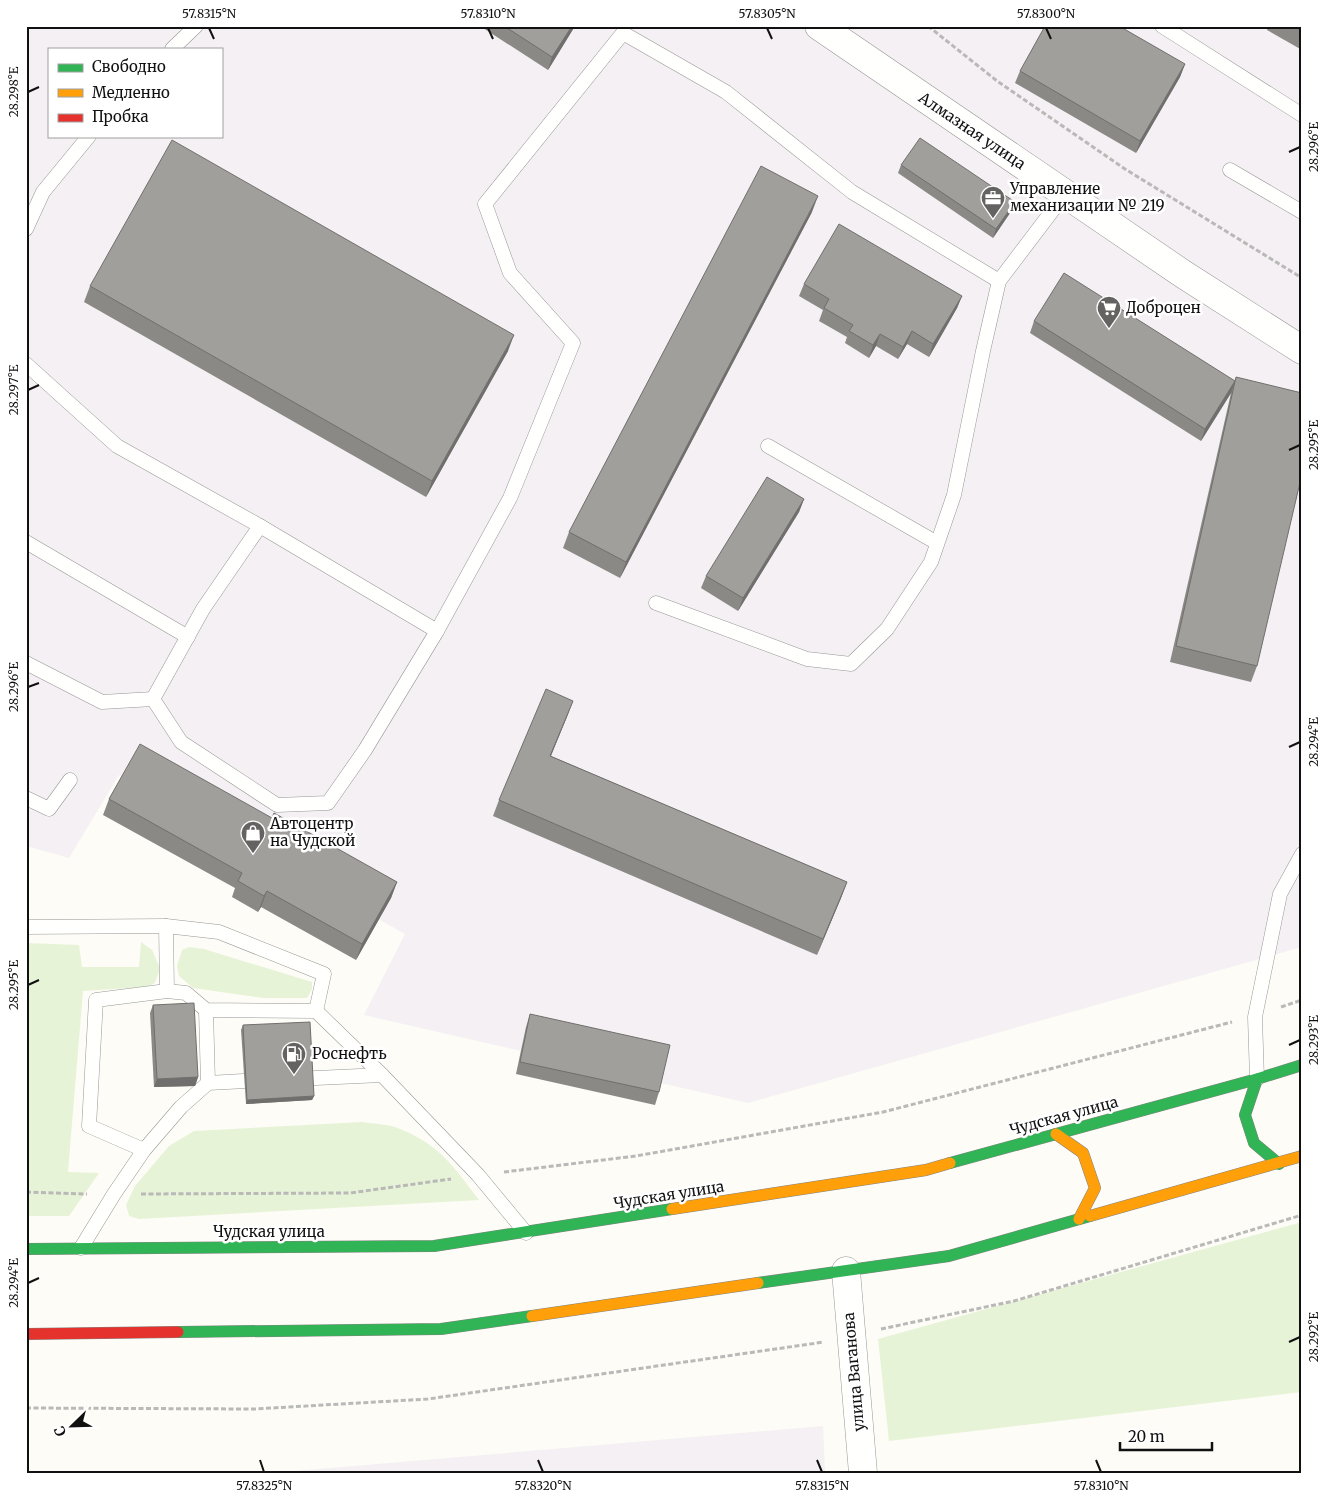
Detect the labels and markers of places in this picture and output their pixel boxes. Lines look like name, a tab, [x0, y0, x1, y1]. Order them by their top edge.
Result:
place label: Управление механизации № 219	[1009, 179, 1165, 215]
office icon: Управление механизации № 219	[980, 185, 1006, 219]
supermarket icon: Доброцен	[1096, 295, 1122, 329]
place label: Доброцен	[1126, 298, 1201, 317]
place label: Автоцентр на Чудской	[269, 814, 355, 850]
shop icon: Автоцентр на Чудской	[240, 820, 266, 854]
fuel station icon: Роснефть	[281, 1041, 307, 1075]
place label: Роснефть	[312, 1044, 387, 1063]

